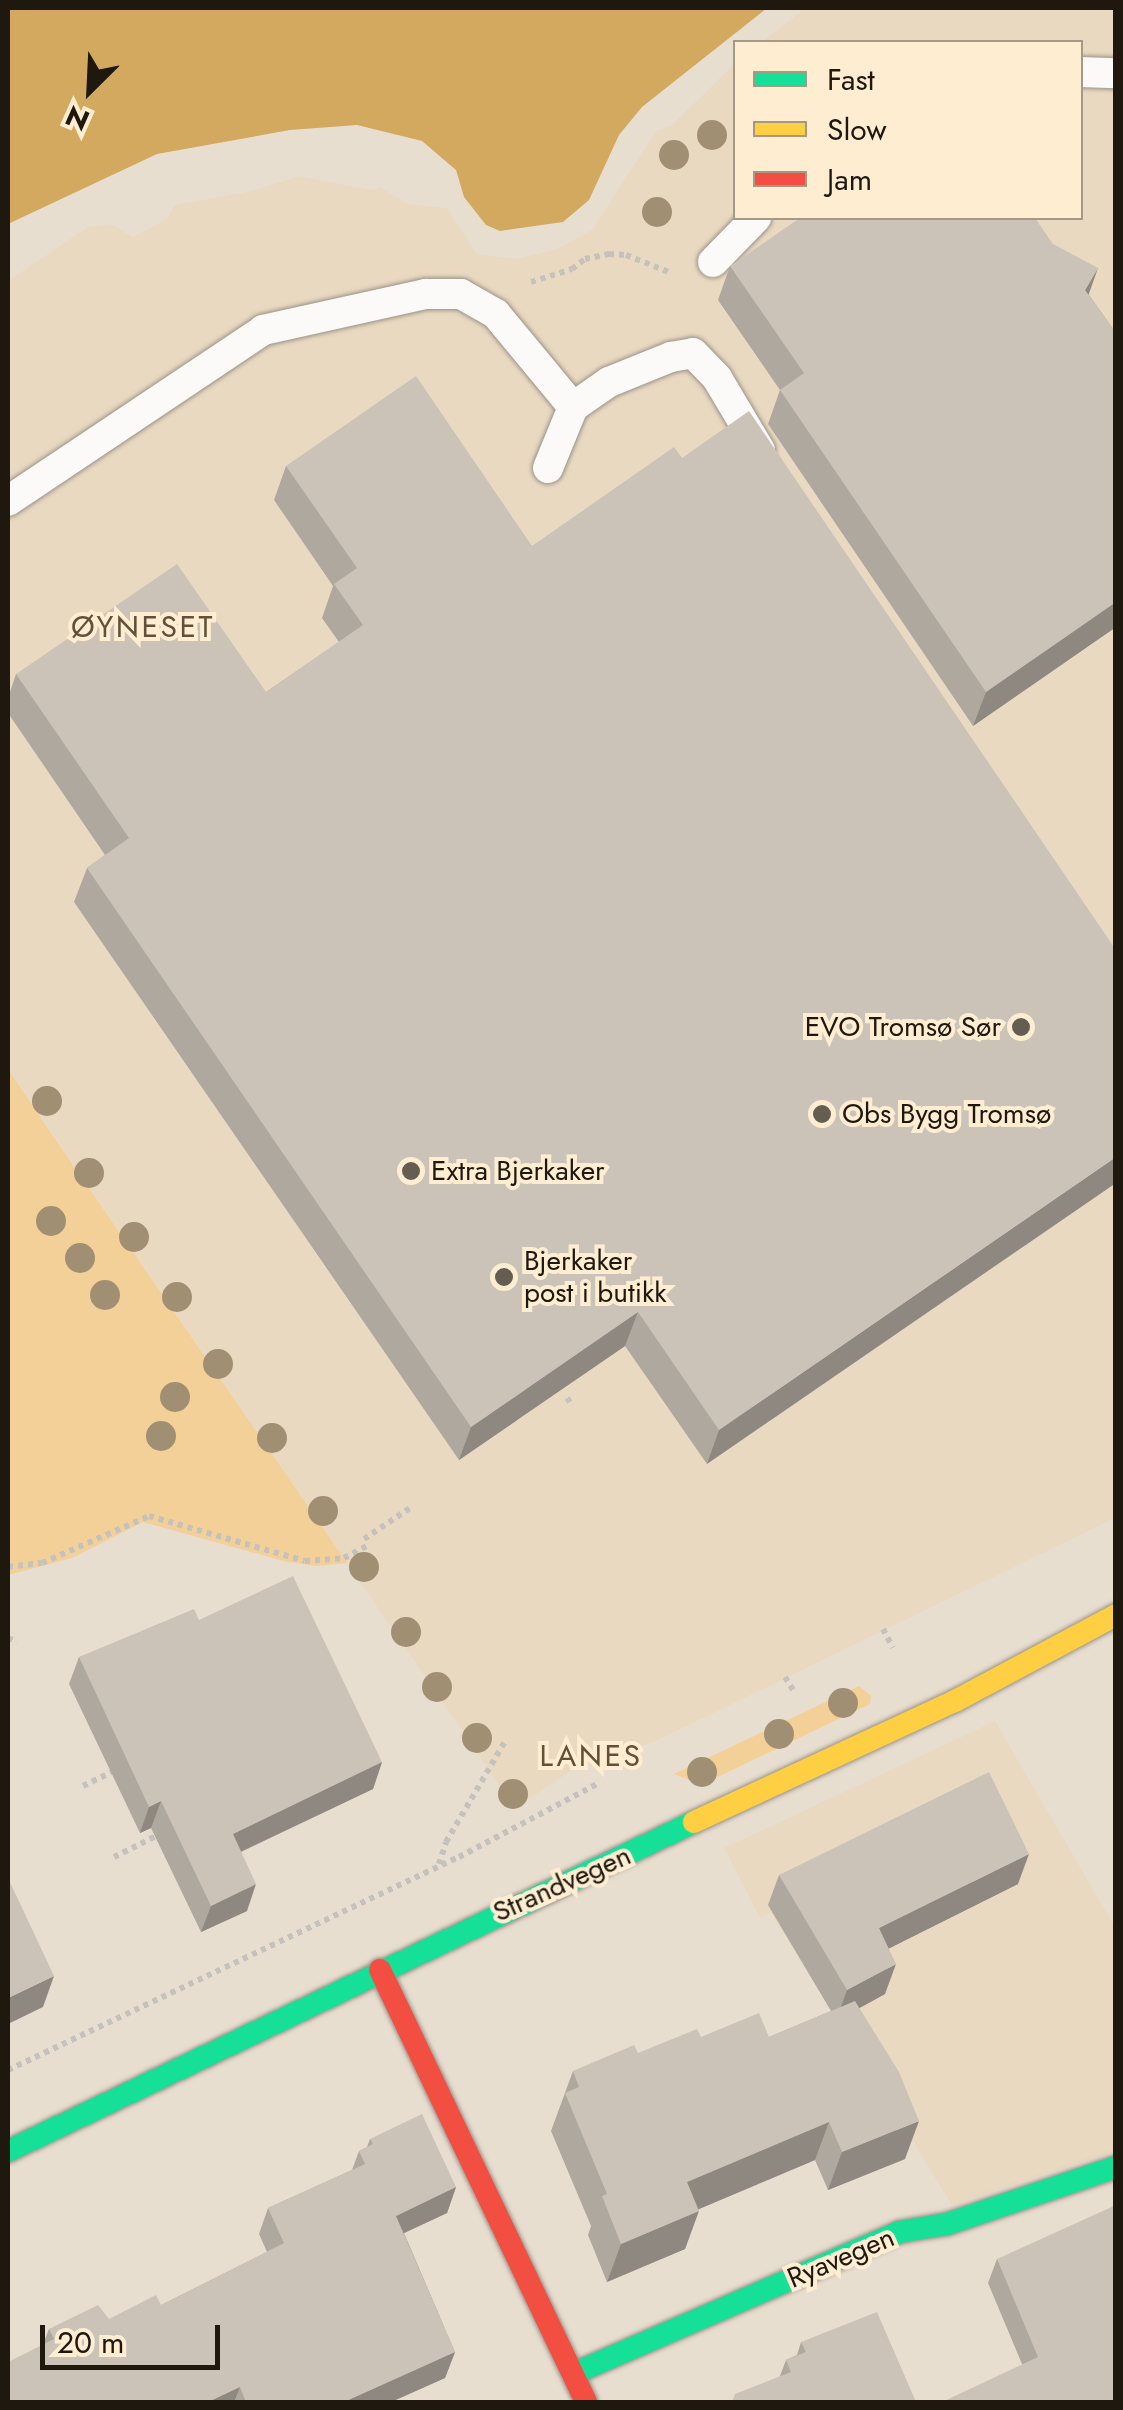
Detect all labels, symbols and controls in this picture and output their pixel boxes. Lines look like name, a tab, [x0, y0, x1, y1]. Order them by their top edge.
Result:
north arrow	[40, 40, 140, 140]
legend	[733, 40, 1083, 220]
text: Fast	[827, 58, 875, 101]
text: N	[59, 95, 96, 141]
text: Slow	[827, 108, 887, 151]
text: Jam	[827, 158, 872, 201]
district label: ØYNESET	[71, 609, 215, 645]
place label: EVO Tromsø Sør	[805, 1010, 1001, 1044]
marker: EVO Tromsø Sør	[1010, 1016, 1032, 1038]
place label: Obs Bygg Tromsø	[842, 1097, 1051, 1131]
marker: Obs Bygg Tromsø	[811, 1103, 833, 1125]
place label: Extra Bjerkaker	[431, 1154, 605, 1188]
marker: Extra Bjerkaker	[400, 1160, 422, 1182]
place label: Bjerkaker post i butikk	[524, 1244, 667, 1310]
marker: Bjerkaker post i butikk	[493, 1266, 515, 1288]
district label: LANES	[540, 1738, 642, 1774]
street label: Strandvegen	[488, 1839, 636, 1929]
street label: Ryavegen	[783, 2221, 899, 2295]
scale bar	[45, 2305, 225, 2367]
text: 20 m	[57, 2321, 124, 2364]

